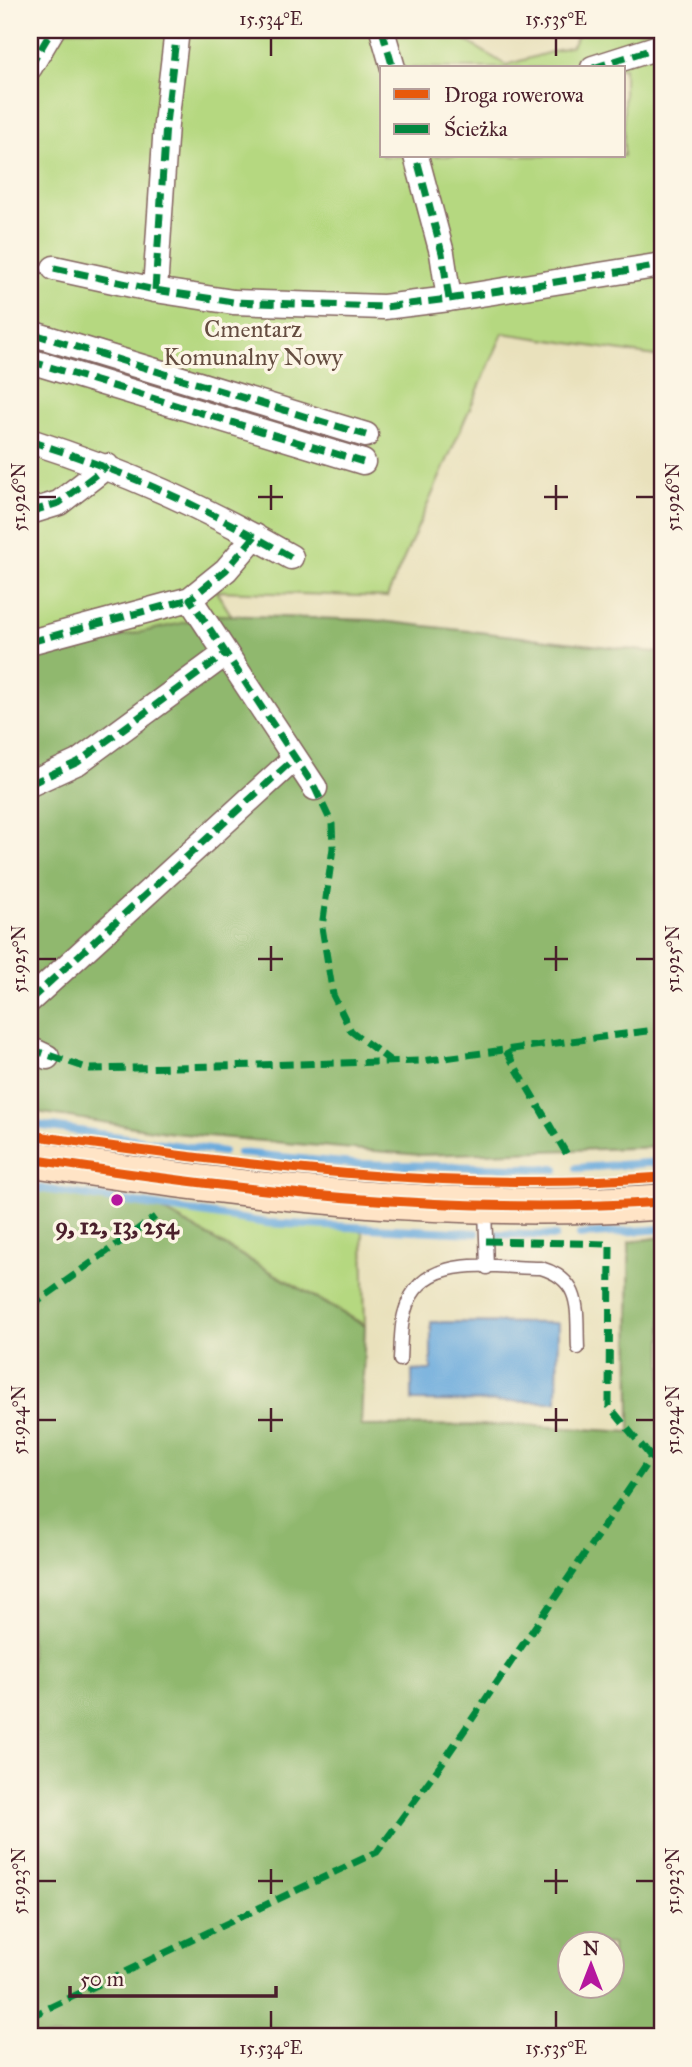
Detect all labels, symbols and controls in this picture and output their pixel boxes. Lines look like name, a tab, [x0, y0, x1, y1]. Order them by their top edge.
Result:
text: 15.534°E	[239, 8, 303, 30]
text: 15.535°E	[525, 8, 587, 30]
legend	[380, 66, 626, 158]
text: Droga rowerowa	[444, 82, 584, 108]
text: Ścieżka	[444, 115, 508, 142]
park label: Cmentarz Komunalny Nowy	[163, 314, 343, 372]
text: 51.926°N	[8, 463, 30, 531]
text: 51.926°N	[662, 463, 684, 531]
text: 51.925°N	[8, 925, 30, 993]
text: 51.925°N	[662, 925, 684, 993]
marker: 9, 12, 13, 254	[109, 1192, 125, 1208]
place label: 9, 12, 13, 254	[55, 1211, 180, 1241]
text: 51.924°N	[8, 1385, 30, 1455]
text: 51.924°N	[662, 1385, 684, 1455]
text: 51.923°N	[8, 1848, 30, 1914]
text: 51.923°N	[662, 1848, 684, 1914]
north arrow	[556, 1930, 626, 2000]
text: N	[583, 1937, 599, 1960]
scale bar	[70, 1955, 276, 1999]
text: 50 m	[80, 1966, 125, 1992]
text: 15.534°E	[239, 2037, 303, 2059]
text: 15.535°E	[525, 2037, 587, 2059]

